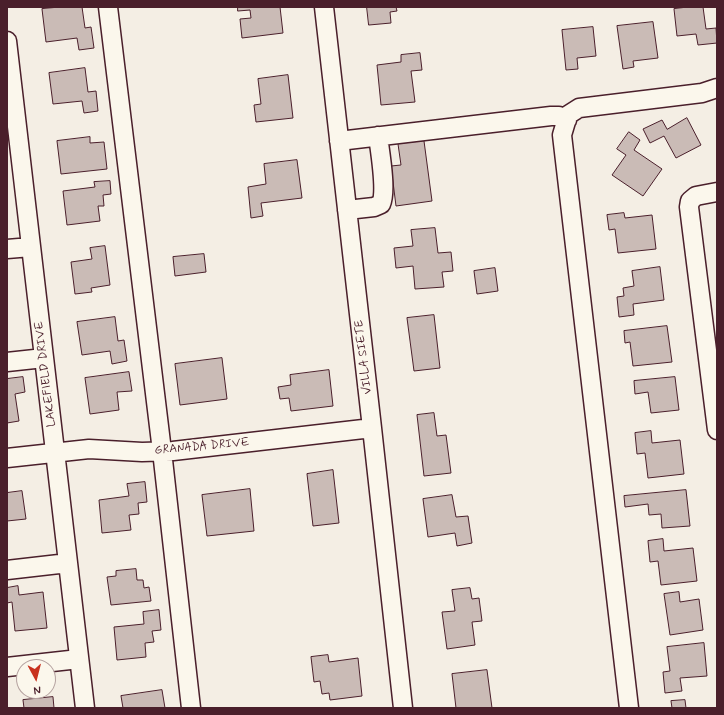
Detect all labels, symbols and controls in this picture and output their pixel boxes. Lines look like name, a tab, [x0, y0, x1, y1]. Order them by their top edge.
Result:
street label: VILLA SIETE	[352, 319, 376, 395]
street label: LAKEFIELD DRIVE	[32, 320, 60, 428]
street label: GRANADA DRIVE	[154, 436, 250, 458]
north arrow	[16, 659, 56, 699]
text: N	[33, 683, 42, 697]

